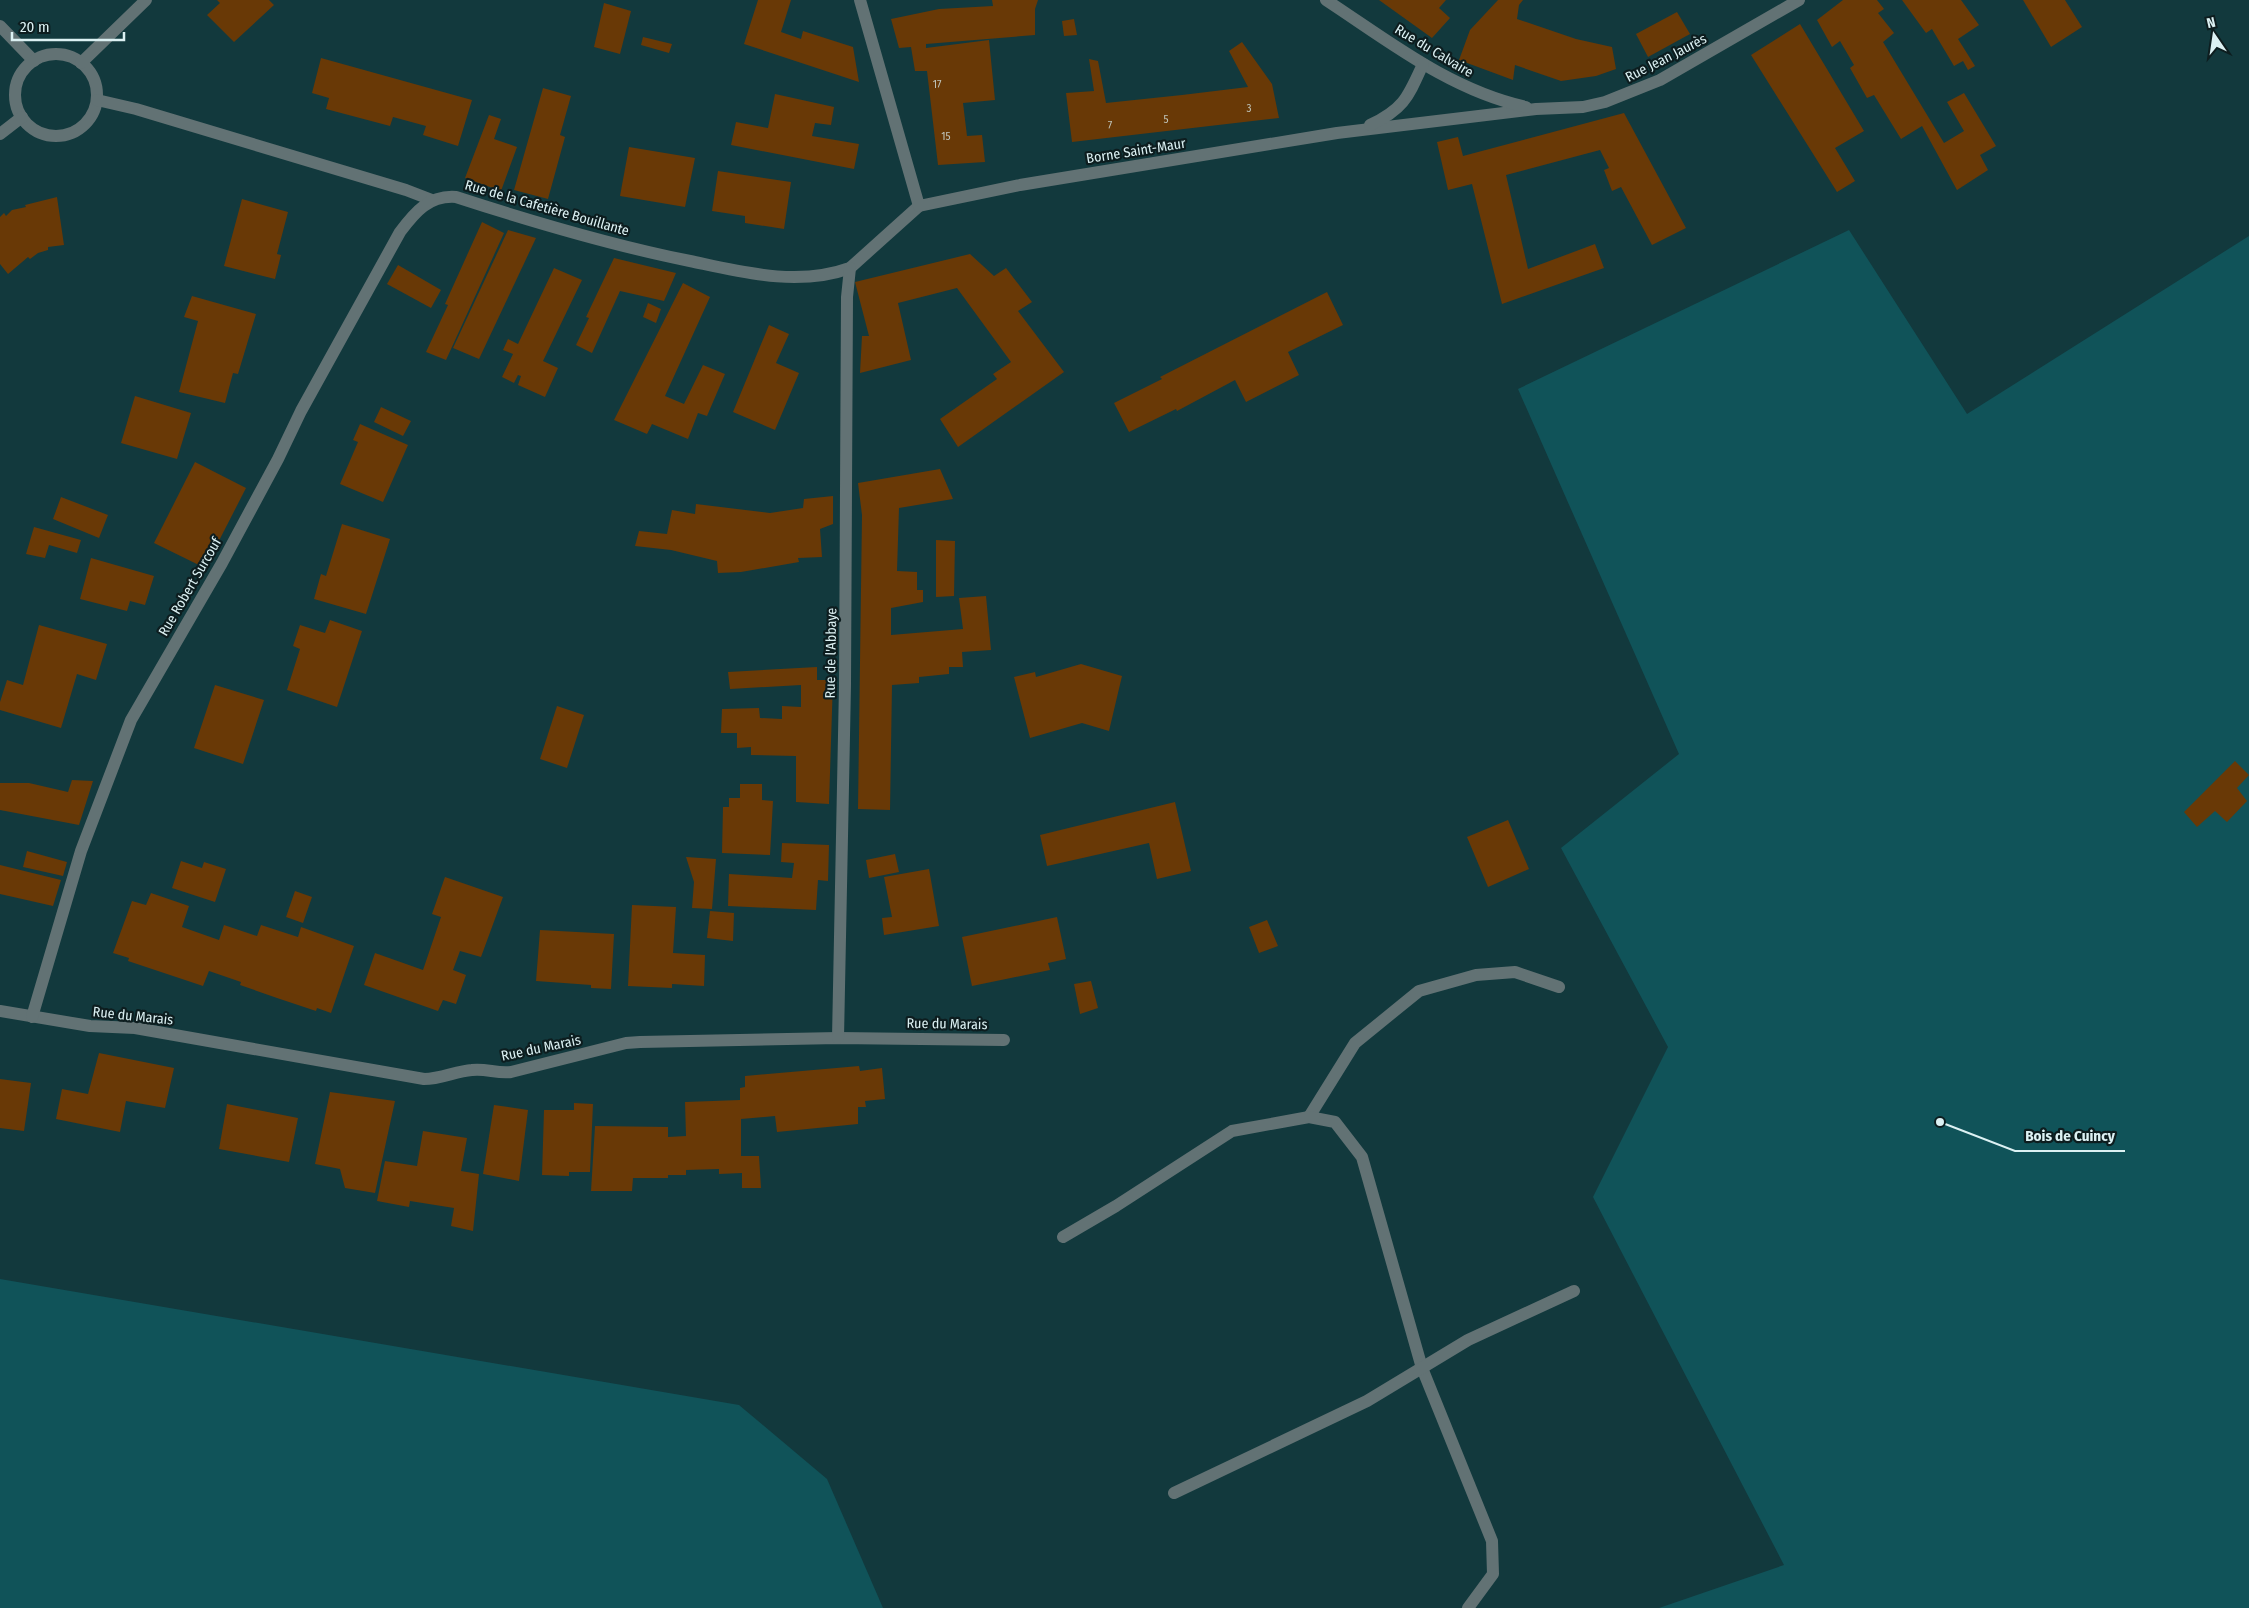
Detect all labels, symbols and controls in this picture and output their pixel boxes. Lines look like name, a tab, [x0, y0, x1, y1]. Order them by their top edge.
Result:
scale bar	[12, 10, 125, 42]
north arrow	[2189, 10, 2239, 60]
text: N	[2205, 14, 2217, 32]
text: 20 m	[20, 18, 50, 36]
street label: Rue du Calvaire	[1392, 21, 1476, 81]
street label: Rue Jean Jaurès	[1623, 30, 1709, 86]
house number: 17	[933, 78, 942, 91]
house number: 3	[1247, 102, 1252, 115]
house number: 5	[1163, 113, 1169, 126]
house number: 7	[1108, 119, 1113, 132]
house number: 15	[941, 130, 951, 143]
street label: Borne Saint-Maur	[1085, 135, 1187, 167]
street label: Rue de la Cafetière Bouillante	[463, 176, 631, 240]
street label: Rue Robert Surcouf	[155, 533, 226, 639]
street label: Rue de l'Abbaye	[822, 607, 840, 698]
street label: Rue du Marais	[92, 1003, 174, 1029]
street label: Rue du Marais	[906, 1015, 988, 1033]
street label: Rue du Marais	[500, 1031, 582, 1065]
callout: Bois de Cuincy	[2015, 1121, 2125, 1151]
text: Bois de Cuincy	[2025, 1127, 2116, 1145]

